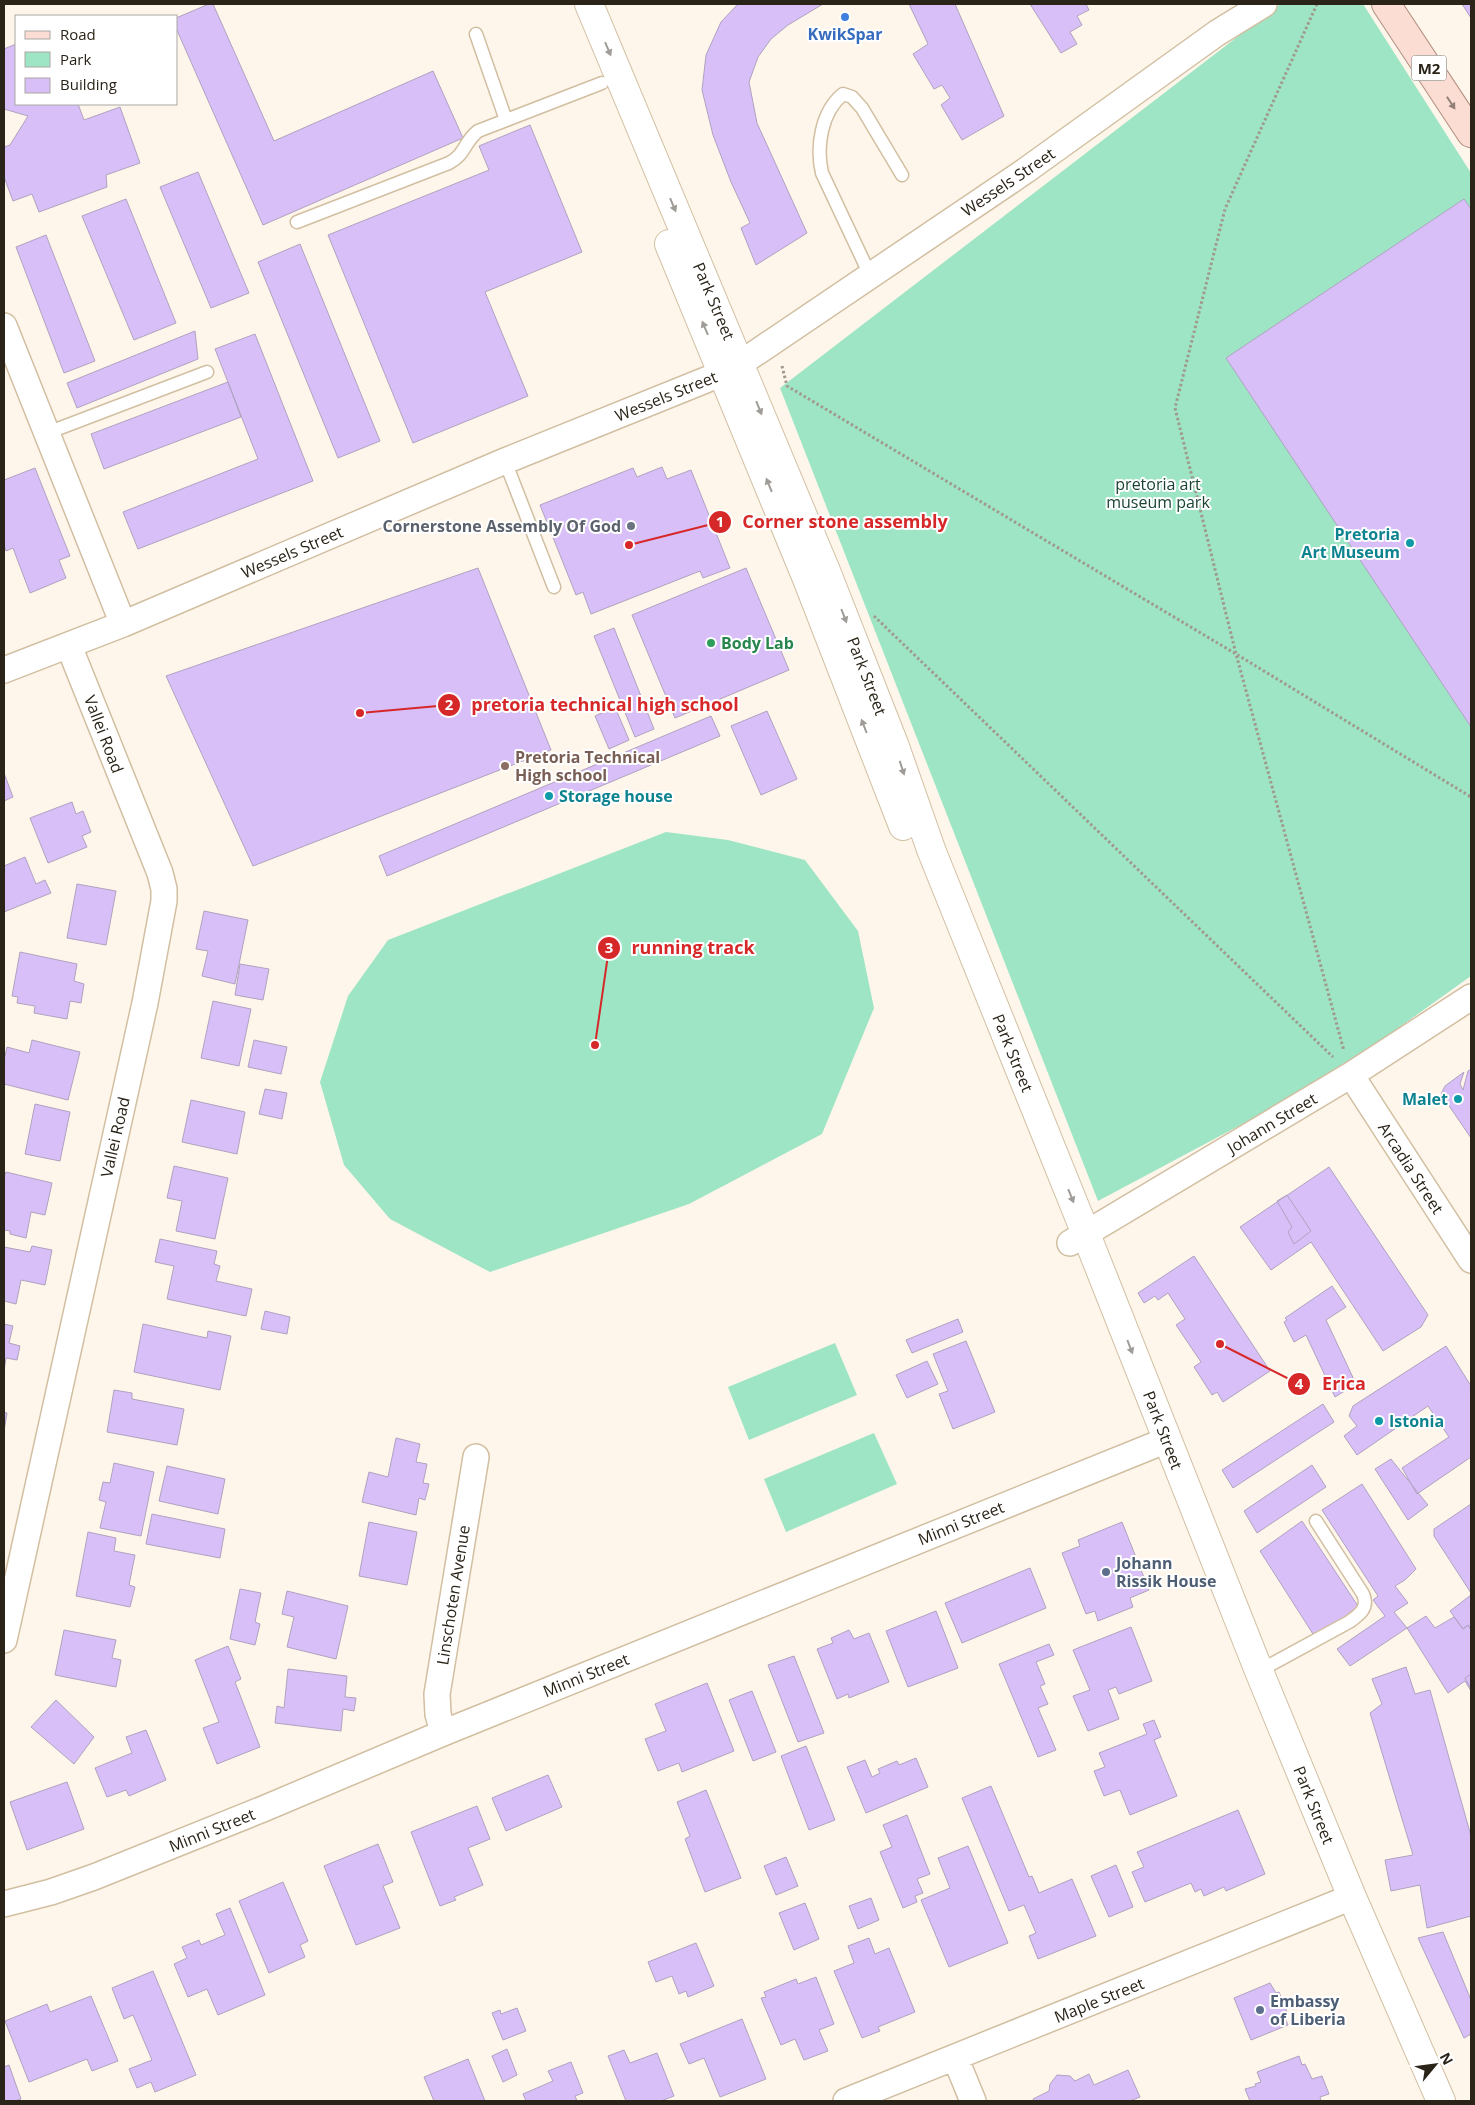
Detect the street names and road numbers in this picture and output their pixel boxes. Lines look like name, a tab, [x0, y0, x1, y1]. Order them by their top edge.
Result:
road number: M2	[1412, 56, 1446, 80]
street label: Wessels Street	[957, 142, 1059, 221]
street label: Park Street	[688, 259, 740, 343]
street label: Wessels Street	[612, 365, 721, 427]
street label: Wessels Street	[238, 521, 347, 583]
street label: Park Street	[842, 634, 892, 719]
street label: Vallei Road	[79, 692, 129, 776]
street label: Park Street	[987, 1011, 1039, 1096]
street label: Johann Street	[1221, 1087, 1321, 1159]
street label: Vallei Road	[95, 1095, 135, 1179]
street label: Arcadia Street	[1373, 1118, 1449, 1218]
street label: Park Street	[1138, 1388, 1188, 1473]
street label: Minni Street	[915, 1496, 1008, 1550]
street label: Linschoten Avenue	[431, 1523, 475, 1666]
street label: Minni Street	[540, 1648, 633, 1702]
street label: Park Street	[1288, 1763, 1340, 1848]
street label: Minni Street	[166, 1803, 259, 1857]
street label: Maple Street	[1051, 1972, 1147, 2028]

